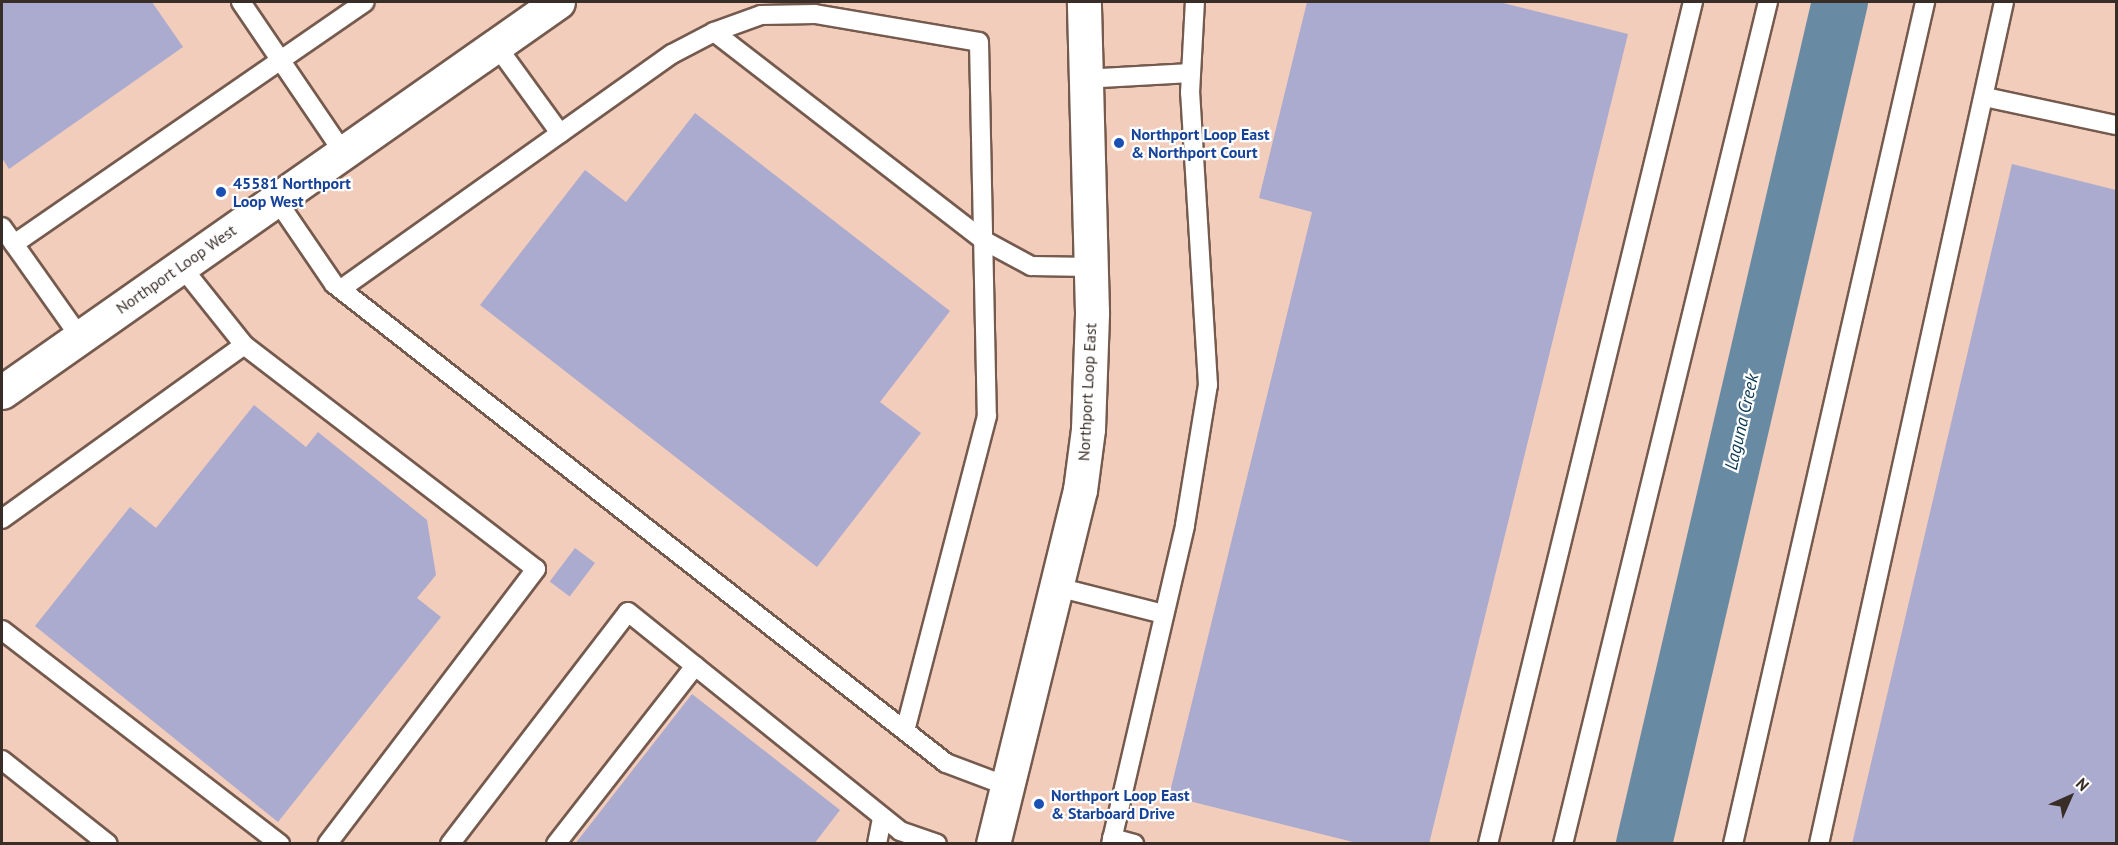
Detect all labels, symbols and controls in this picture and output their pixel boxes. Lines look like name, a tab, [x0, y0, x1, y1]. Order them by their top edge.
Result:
place label: Northport Loop East & Northport Court	[1131, 124, 1270, 162]
marker: Northport Loop East & Northport Court	[1112, 136, 1126, 150]
place label: 45581 Northport Loop West	[233, 173, 351, 211]
marker: 45581 Northport Loop West	[214, 185, 228, 199]
street label: Northport Loop West	[112, 220, 240, 318]
street label: Northport Loop East	[1074, 322, 1100, 462]
water label: Laguna Creek	[1720, 372, 1764, 472]
north arrow	[2040, 767, 2100, 827]
text: N	[2072, 773, 2094, 795]
place label: Northport Loop East & Starboard Drive	[1051, 785, 1190, 823]
marker: Northport Loop East & Starboard Drive	[1032, 797, 1046, 811]

